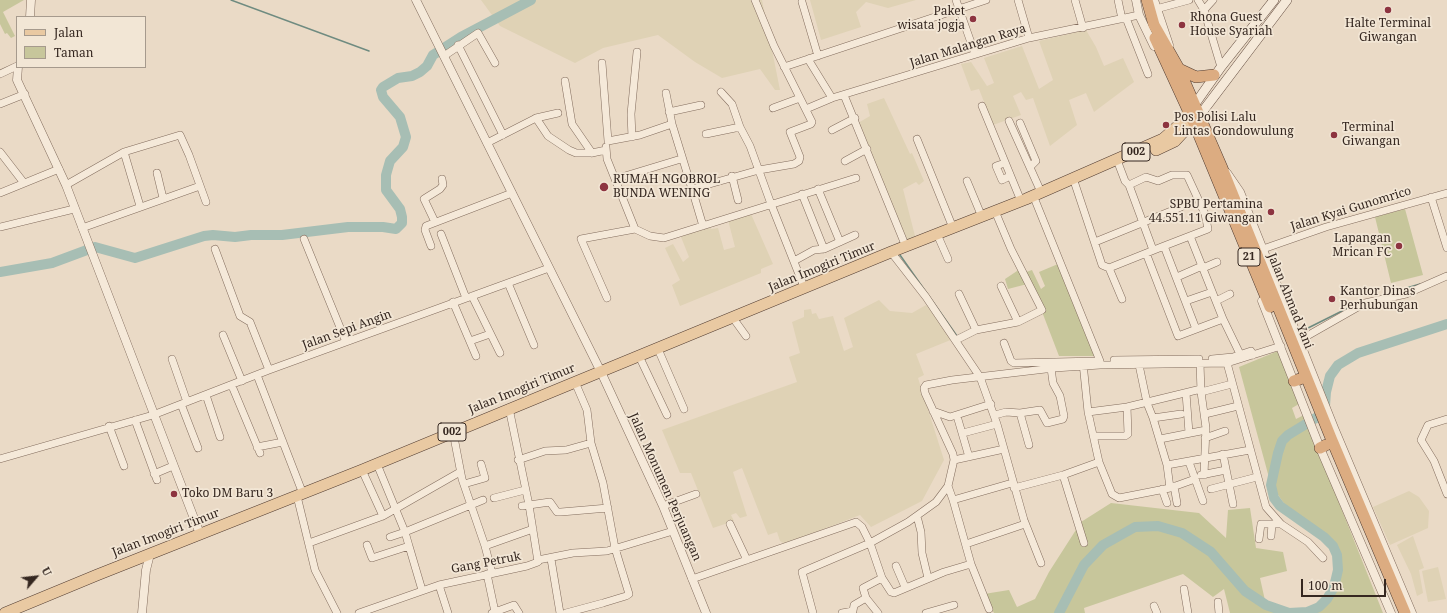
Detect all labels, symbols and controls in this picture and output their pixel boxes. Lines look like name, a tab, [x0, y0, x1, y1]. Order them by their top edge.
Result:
place label: Paket wisata jogja	[897, 5, 965, 33]
marker: Halte Terminal Giwangan	[1383, 5, 1393, 15]
place label: Rhona Guest House Syariah	[1190, 11, 1273, 39]
marker: Paket wisata jogja	[968, 14, 978, 24]
legend	[16, 16, 146, 68]
place label: Halte Terminal Giwangan	[1345, 17, 1431, 45]
marker: Rhona Guest House Syariah	[1177, 20, 1187, 30]
street label: Jalan Malangan Raya	[908, 21, 1028, 71]
text: Jalan	[54, 24, 83, 41]
text: Taman	[54, 44, 94, 61]
place label: Pos Polisi Lalu Lintas Gondowulung	[1174, 111, 1294, 139]
marker: Pos Polisi Lalu Lintas Gondowulung	[1161, 120, 1171, 130]
place label: Terminal Giwangan	[1342, 121, 1400, 149]
marker: Terminal Giwangan	[1329, 130, 1339, 140]
road number: 002	[1122, 143, 1150, 161]
place label: RUMAH NGOBROL BUNDA WENING	[613, 173, 720, 201]
marker: RUMAH NGOBROL BUNDA WENING	[598, 181, 610, 193]
street label: Jalan Kyai Gunomrico	[1289, 184, 1413, 234]
place label: SPBU Pertamina 44.551.11 Giwangan	[1149, 198, 1263, 226]
marker: SPBU Pertamina 44.551.11 Giwangan	[1266, 207, 1276, 217]
place label: Lapangan Mrican FC	[1332, 232, 1391, 260]
street label: Jalan Imogiri Timur	[767, 239, 877, 295]
marker: Lapangan Mrican FC	[1394, 241, 1404, 251]
road number: 21	[1238, 248, 1260, 266]
street label: Jalan Ahmad Yani	[1264, 251, 1316, 351]
place label: Kantor Dinas Perhubungan	[1340, 285, 1418, 313]
marker: Kantor Dinas Perhubungan	[1327, 294, 1337, 304]
street label: Jalan Sepi Angin	[300, 307, 394, 353]
street label: Jalan Imogiri Timur	[467, 361, 577, 417]
street label: Jalan Monumen Perjuangan	[626, 411, 704, 563]
road number: 002	[438, 423, 466, 441]
place label: Toko DM Baru 3	[182, 487, 273, 501]
marker: Toko DM Baru 3	[169, 489, 179, 499]
street label: Jalan Imogiri Timur	[110, 506, 222, 560]
street label: Gang Petruk	[450, 549, 522, 577]
north arrow	[16, 557, 56, 597]
text: U	[38, 564, 56, 578]
scale bar	[1303, 571, 1388, 597]
text: 100 m	[1308, 577, 1343, 594]

